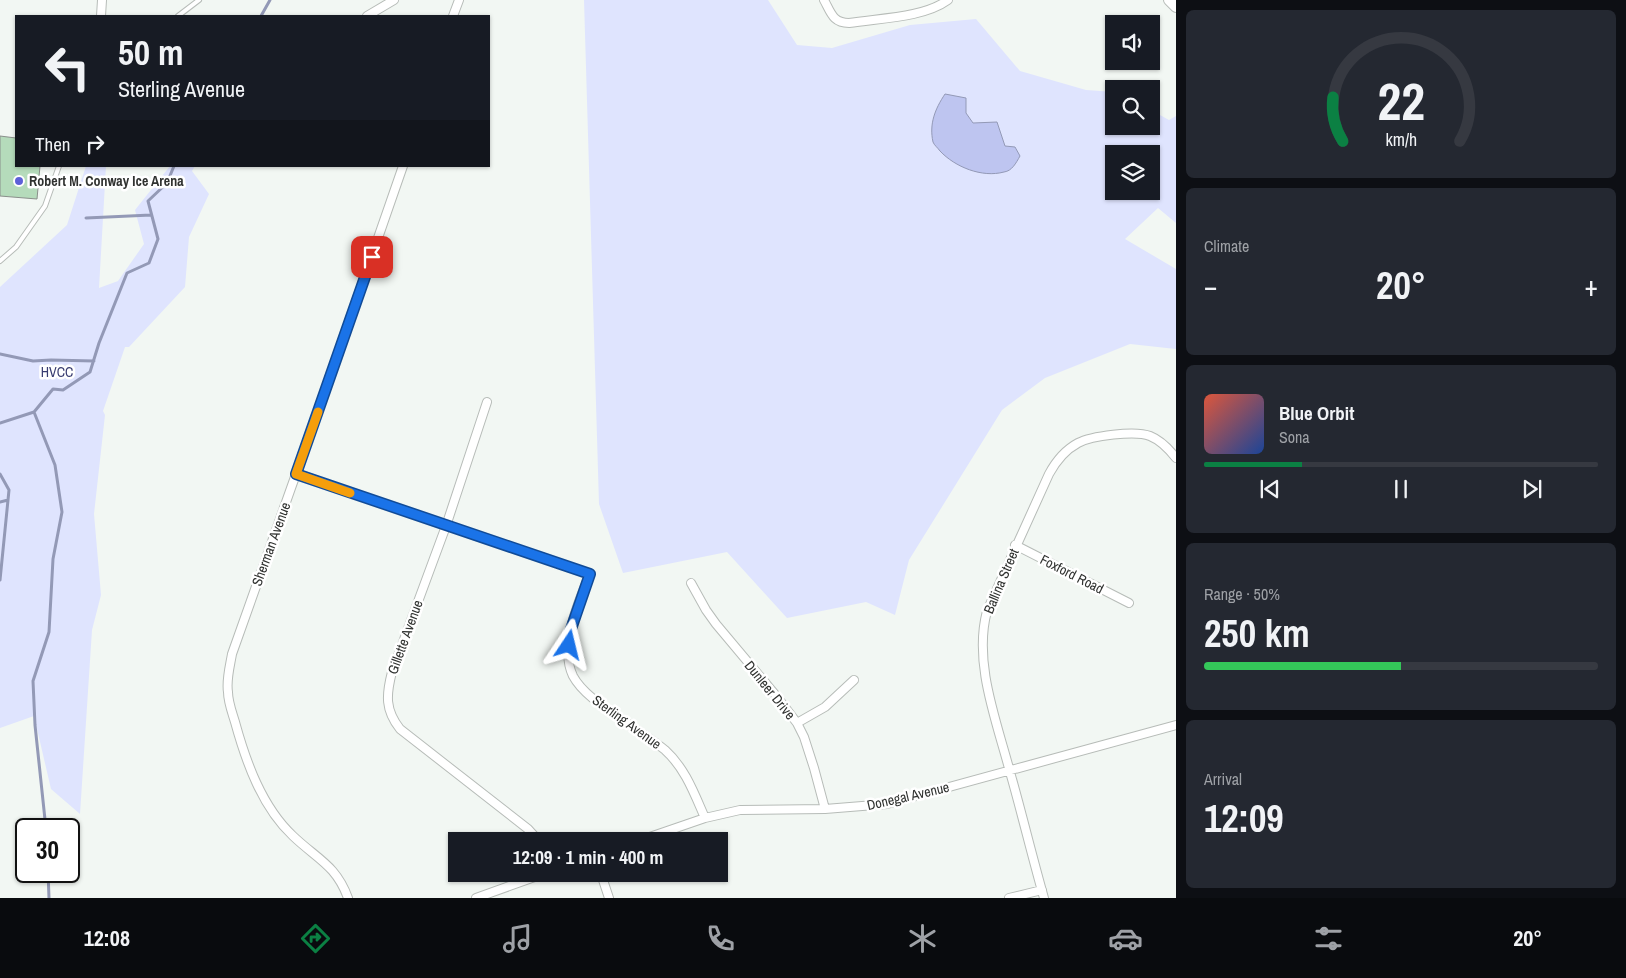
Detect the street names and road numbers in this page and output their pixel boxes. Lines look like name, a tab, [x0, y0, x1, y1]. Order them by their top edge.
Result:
street label: Sherman Avenue	[248, 500, 294, 588]
street label: Ballina Street	[979, 546, 1023, 616]
street label: Foxford Road	[1037, 550, 1107, 598]
street label: Gillette Avenue	[383, 597, 427, 677]
street label: Dunleer Drive	[741, 657, 799, 723]
street label: Sterling Avenue	[589, 691, 665, 753]
street label: Donegal Avenue	[865, 778, 951, 814]

